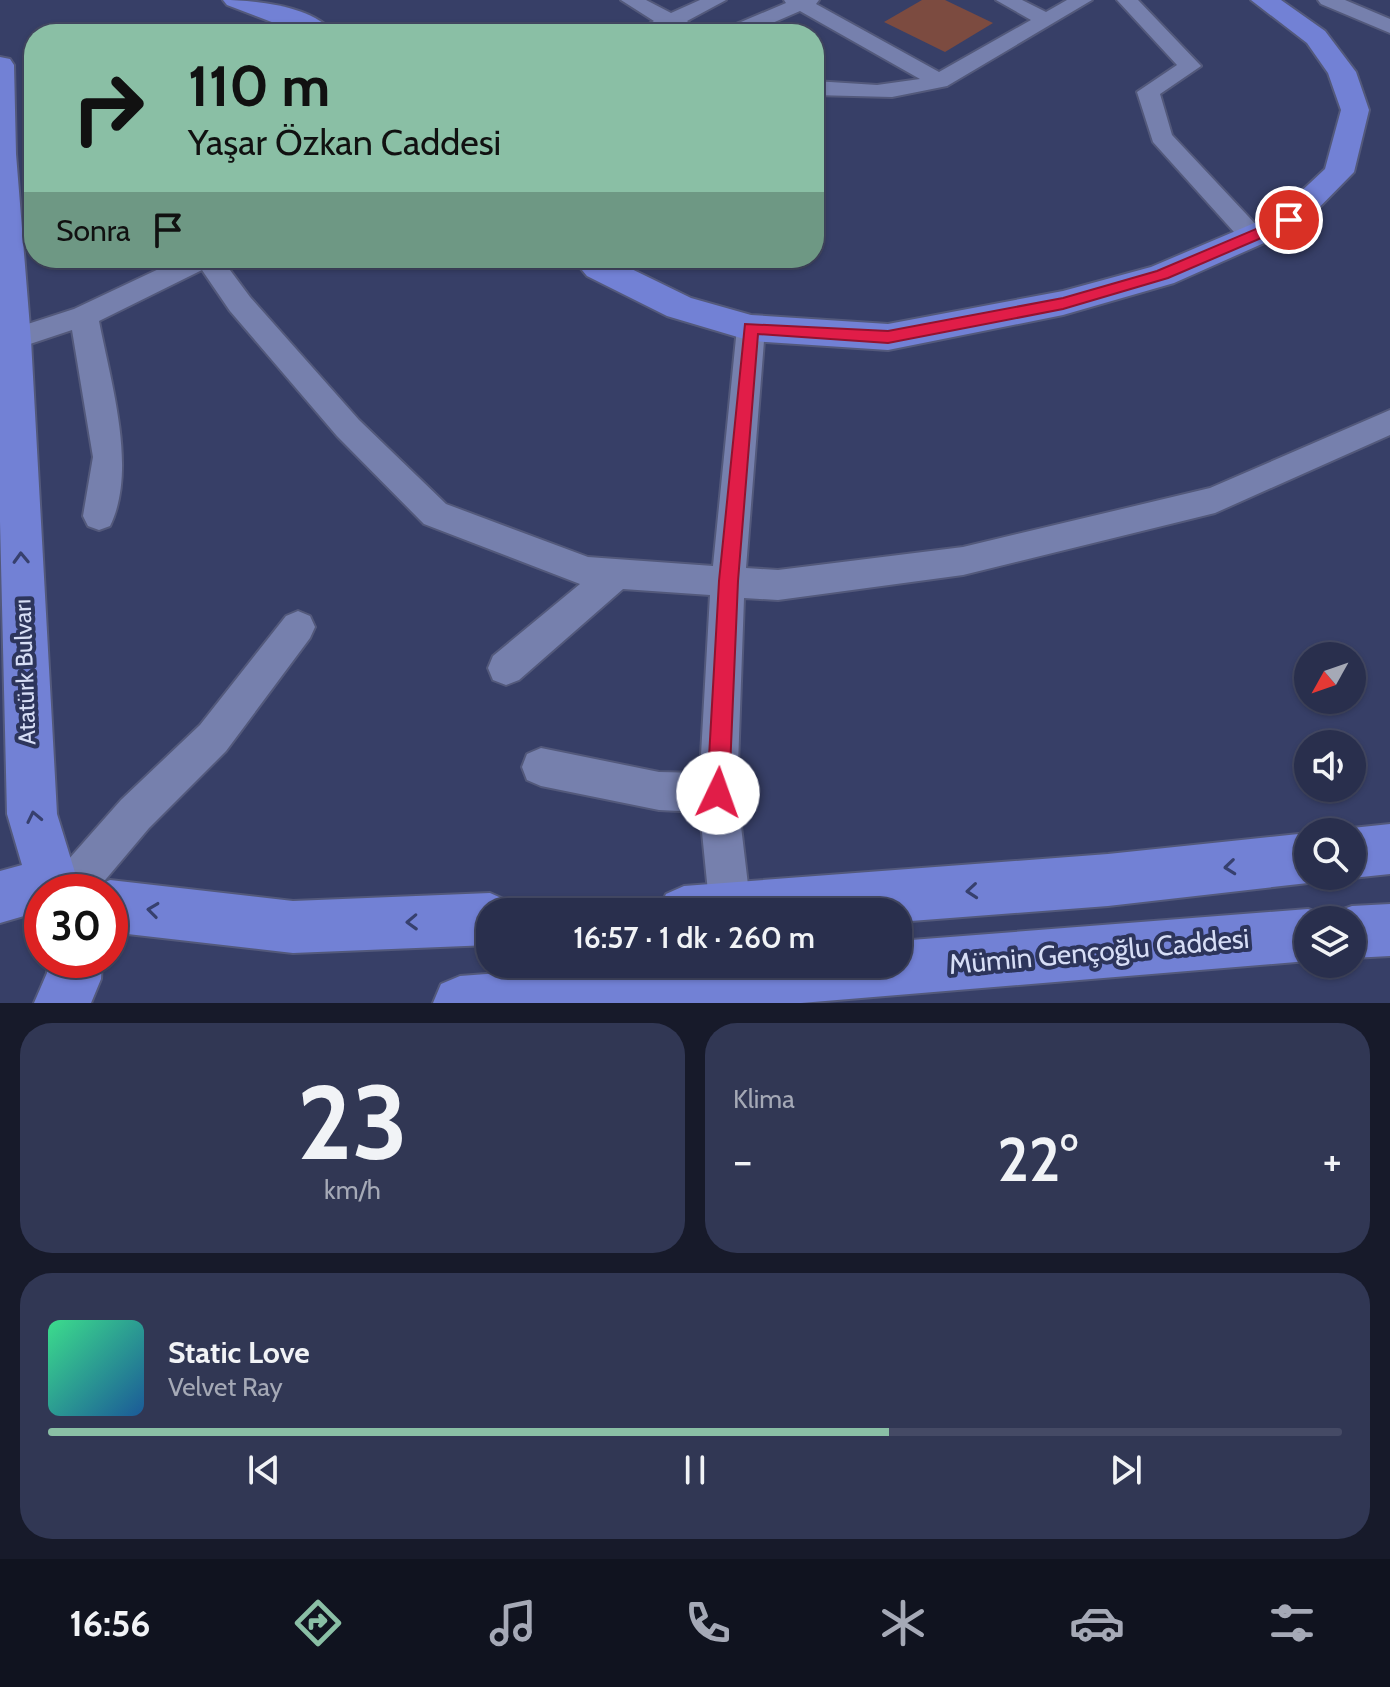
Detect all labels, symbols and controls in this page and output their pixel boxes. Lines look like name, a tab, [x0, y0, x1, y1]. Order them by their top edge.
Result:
text: 110 m	[188, 52, 330, 120]
icon: right	[56, 56, 160, 160]
text: Yaşar Özkan Caddesi	[188, 120, 501, 164]
pin	[1255, 186, 1323, 254]
icon: arrive	[1267, 198, 1311, 242]
icon: arrive	[146, 208, 190, 252]
text: Sonra	[56, 212, 130, 249]
one-way arrow	[12, 551, 29, 564]
street label: Atatürk Bulvarı	[7, 599, 42, 746]
north arrow	[1294, 642, 1366, 714]
map controls	[1294, 642, 1366, 978]
button: sound	[1294, 730, 1366, 802]
position arrow	[676, 751, 760, 835]
one-way arrow	[27, 810, 44, 824]
button: search	[1294, 818, 1366, 890]
one-way arrow	[1224, 858, 1237, 875]
speed limit sign: 30	[24, 874, 128, 978]
one-way arrow	[965, 882, 978, 899]
one-way arrow	[146, 902, 159, 919]
button: layers	[1294, 906, 1366, 978]
one-way arrow	[405, 914, 418, 931]
text: 16:57 · 1 dk · 260 m	[573, 919, 815, 956]
street label: Mümin Gençoğlu Caddesi	[947, 921, 1251, 981]
text: 23	[297, 1059, 408, 1185]
text: Klima	[733, 1083, 795, 1115]
text: 22°	[997, 1123, 1078, 1196]
text: −	[733, 1134, 752, 1187]
text: +	[1323, 1134, 1342, 1187]
text: km/h	[324, 1174, 381, 1206]
text: Static Love	[168, 1334, 310, 1371]
text: Velvet Ray	[168, 1371, 283, 1403]
icon: previous	[242, 1448, 286, 1492]
icon: pause	[673, 1448, 717, 1492]
icon: next	[1104, 1448, 1148, 1492]
icon: directions	[290, 1595, 346, 1651]
icon: music	[485, 1595, 541, 1651]
icon: phone	[680, 1595, 736, 1651]
icon: climate	[875, 1595, 931, 1651]
icon: car	[1069, 1595, 1125, 1651]
icon: filters	[1264, 1595, 1320, 1651]
text: 16:56	[69, 1601, 151, 1645]

